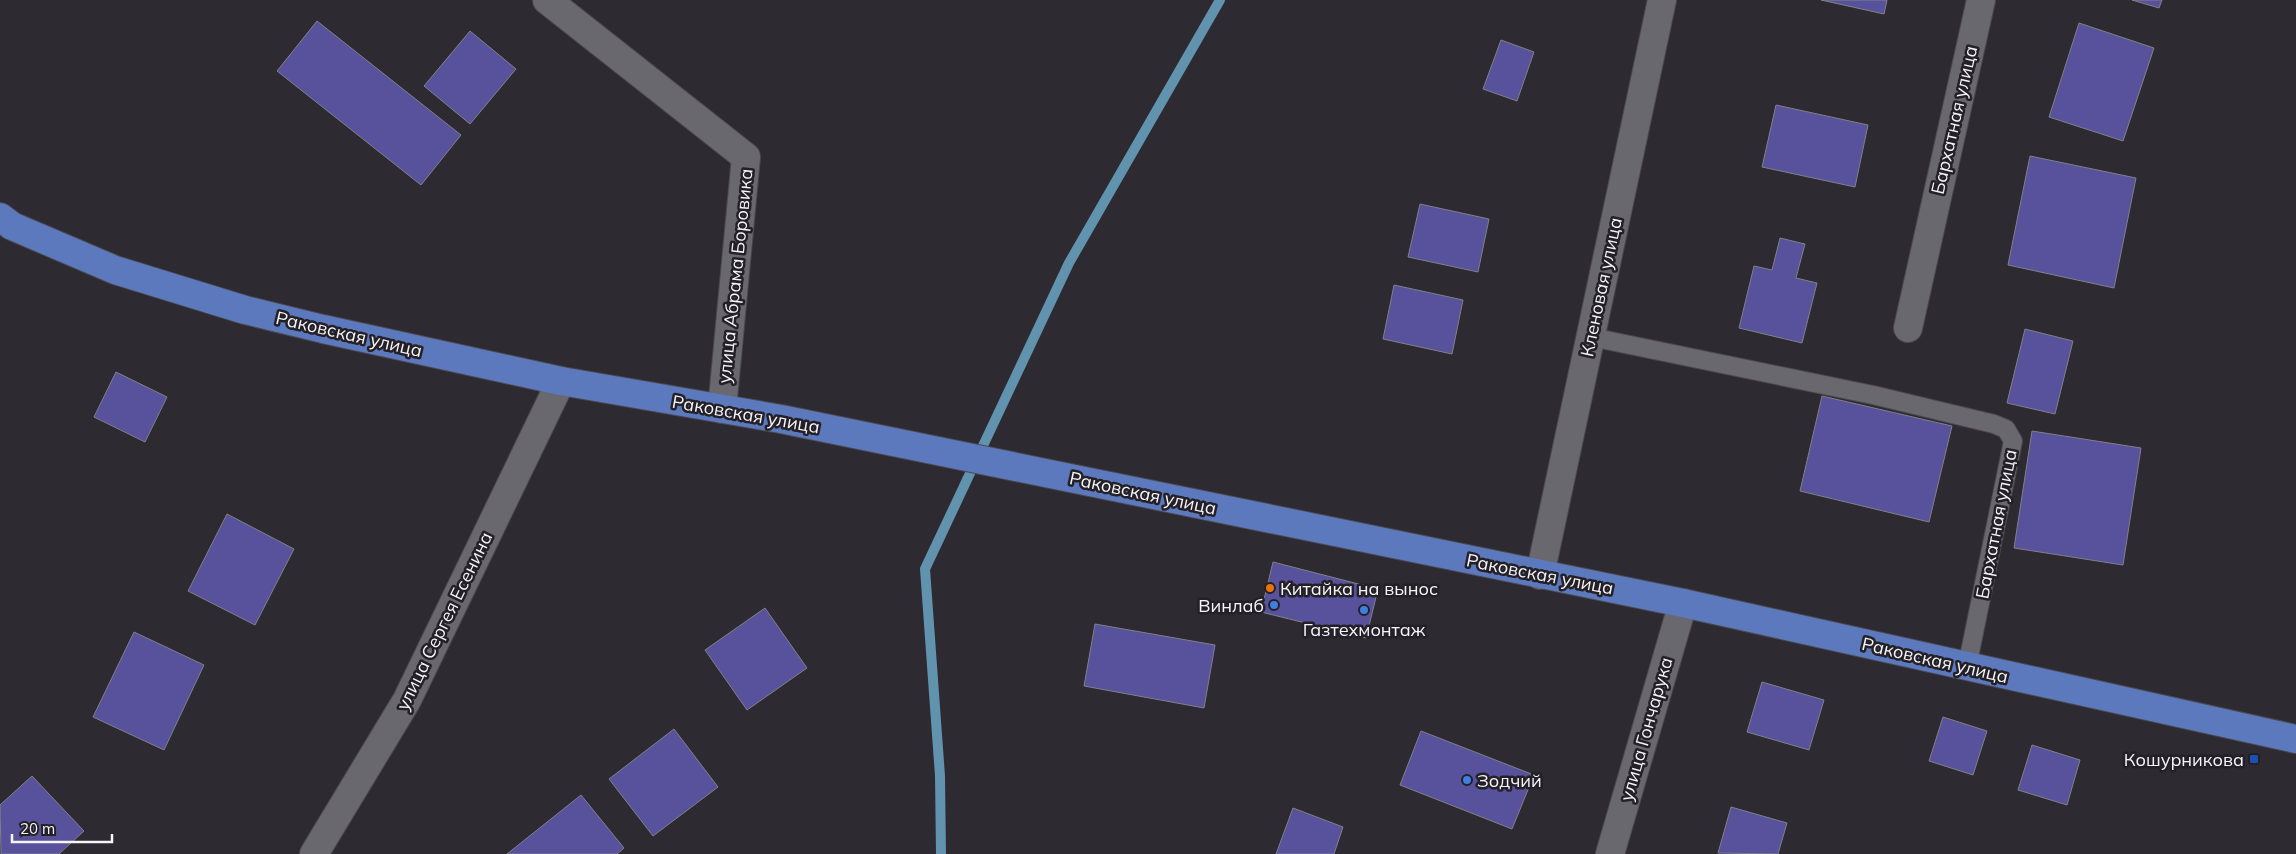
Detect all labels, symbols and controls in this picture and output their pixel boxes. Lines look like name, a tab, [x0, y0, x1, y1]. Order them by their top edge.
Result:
street label: Бархатная улица	[1926, 44, 1982, 196]
street label: улица Абрама Боровика	[712, 168, 758, 384]
street label: Кленовая улица	[1575, 215, 1627, 359]
street label: Раковская улица	[274, 306, 424, 362]
street label: Раковская улица	[670, 390, 822, 438]
street label: Бархатная улица	[1970, 447, 2022, 601]
street label: Раковская улица	[1068, 466, 1218, 520]
street label: улица Сергея Есенина	[391, 528, 497, 714]
street label: Раковская улица	[1464, 548, 1616, 600]
place label: Китайка на вынос	[1280, 577, 1438, 600]
marker: Китайка на вынос	[1264, 582, 1276, 594]
place label: Винлаб	[1198, 594, 1264, 617]
marker: Винлаб	[1268, 599, 1280, 611]
marker: Газтехмонтаж	[1358, 604, 1370, 616]
place label: Газтехмонтаж	[1303, 618, 1426, 641]
street label: Раковская улица	[1860, 632, 2010, 688]
street label: улица Гончарука	[1614, 654, 1678, 804]
place label: Кошурникова	[2124, 748, 2244, 771]
marker: Кошурникова	[2248, 753, 2260, 765]
place label: Зодчий	[1477, 769, 1542, 792]
marker: Зодчий	[1461, 774, 1473, 786]
scale bar	[12, 812, 112, 844]
text: 20 m	[20, 819, 55, 838]

